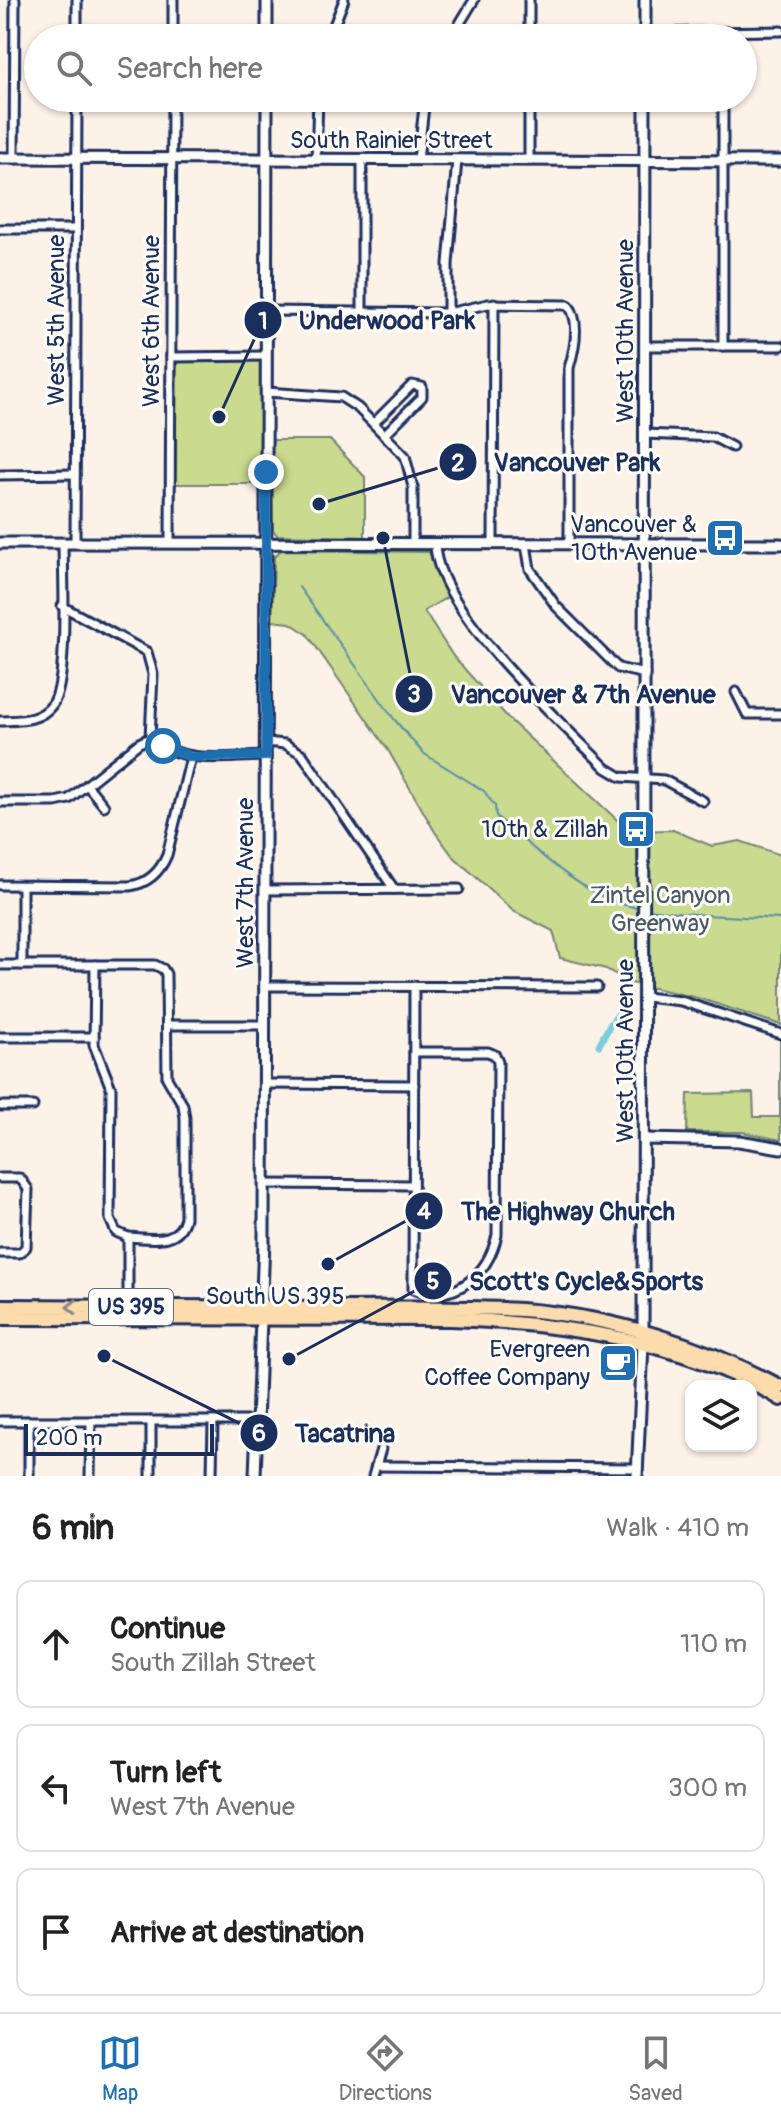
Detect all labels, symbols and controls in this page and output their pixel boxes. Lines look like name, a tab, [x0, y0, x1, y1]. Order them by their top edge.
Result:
search box	[24, 24, 757, 112]
icon: search	[52, 46, 96, 90]
text: Search here	[116, 50, 263, 87]
street label: South Rainier Street	[290, 126, 493, 155]
street label: West 5th Avenue	[42, 234, 71, 405]
street label: West 6th Avenue	[137, 235, 166, 407]
street label: West 10th Avenue	[611, 239, 640, 423]
callout: Underwood Park	[243, 295, 491, 345]
text: Underwood Park	[299, 305, 476, 337]
text: 1	[258, 307, 268, 336]
callout: Vancouver Park	[438, 437, 677, 487]
text: Vancouver Park	[494, 447, 662, 479]
text: 2	[451, 449, 465, 478]
route end	[248, 454, 284, 490]
place label: Vancouver & 10th Avenue	[570, 510, 697, 567]
bus stop icon: Vancouver & 10th Avenue	[704, 517, 746, 559]
callout: Vancouver & 7th Avenue	[394, 669, 731, 719]
text: Vancouver & 7th Avenue	[450, 679, 717, 711]
text: 3	[407, 680, 421, 709]
route start	[145, 728, 181, 764]
street label: West 7th Avenue	[231, 798, 260, 968]
bus stop icon: 10th & Zillah	[615, 808, 657, 850]
place label: 10th & Zillah	[481, 815, 608, 844]
park label: Zintel Canyon Greenway	[590, 881, 731, 938]
street label: West 10th Avenue	[611, 959, 640, 1143]
callout: The Highway Church	[404, 1186, 691, 1236]
text: The Highway Church	[460, 1196, 675, 1228]
text: 4	[417, 1197, 431, 1226]
callout: Scott's Cycle&Sports	[413, 1256, 719, 1306]
text: Scott's Cycle&Sports	[469, 1266, 703, 1298]
text: 5	[426, 1267, 440, 1296]
street label: South US 395	[206, 1282, 344, 1311]
road number: US 395	[89, 1289, 173, 1325]
one-way arrow	[65, 1298, 78, 1316]
place label: Evergreen Coffee Company	[424, 1335, 590, 1392]
cafe icon: Evergreen Coffee Company	[597, 1342, 639, 1384]
map controls	[685, 1380, 757, 1452]
button: layers	[685, 1380, 757, 1452]
callout: Tacatrina	[239, 1408, 411, 1458]
text: Tacatrina	[294, 1418, 395, 1450]
text: 6	[252, 1419, 266, 1448]
scale bar	[24, 1420, 214, 1456]
text: 200 m	[36, 1424, 103, 1452]
text: 6 min	[32, 1507, 114, 1550]
text: Walk · 410 m	[606, 1512, 749, 1544]
text: Continue	[110, 1610, 225, 1647]
icon: ahead	[34, 1622, 78, 1666]
text: 110 m	[680, 1628, 747, 1660]
text: South Zillah Street	[110, 1647, 316, 1679]
text: Turn left	[110, 1754, 221, 1791]
icon: left	[34, 1766, 78, 1810]
text: 300 m	[668, 1772, 747, 1804]
text: West 7th Avenue	[110, 1791, 295, 1823]
icon: arrive	[34, 1910, 78, 1954]
text: Arrive at destination	[110, 1914, 364, 1951]
tab: Map	[98, 2031, 142, 2107]
tab: Directions	[339, 2031, 432, 2107]
tab: Saved	[628, 2031, 683, 2107]

